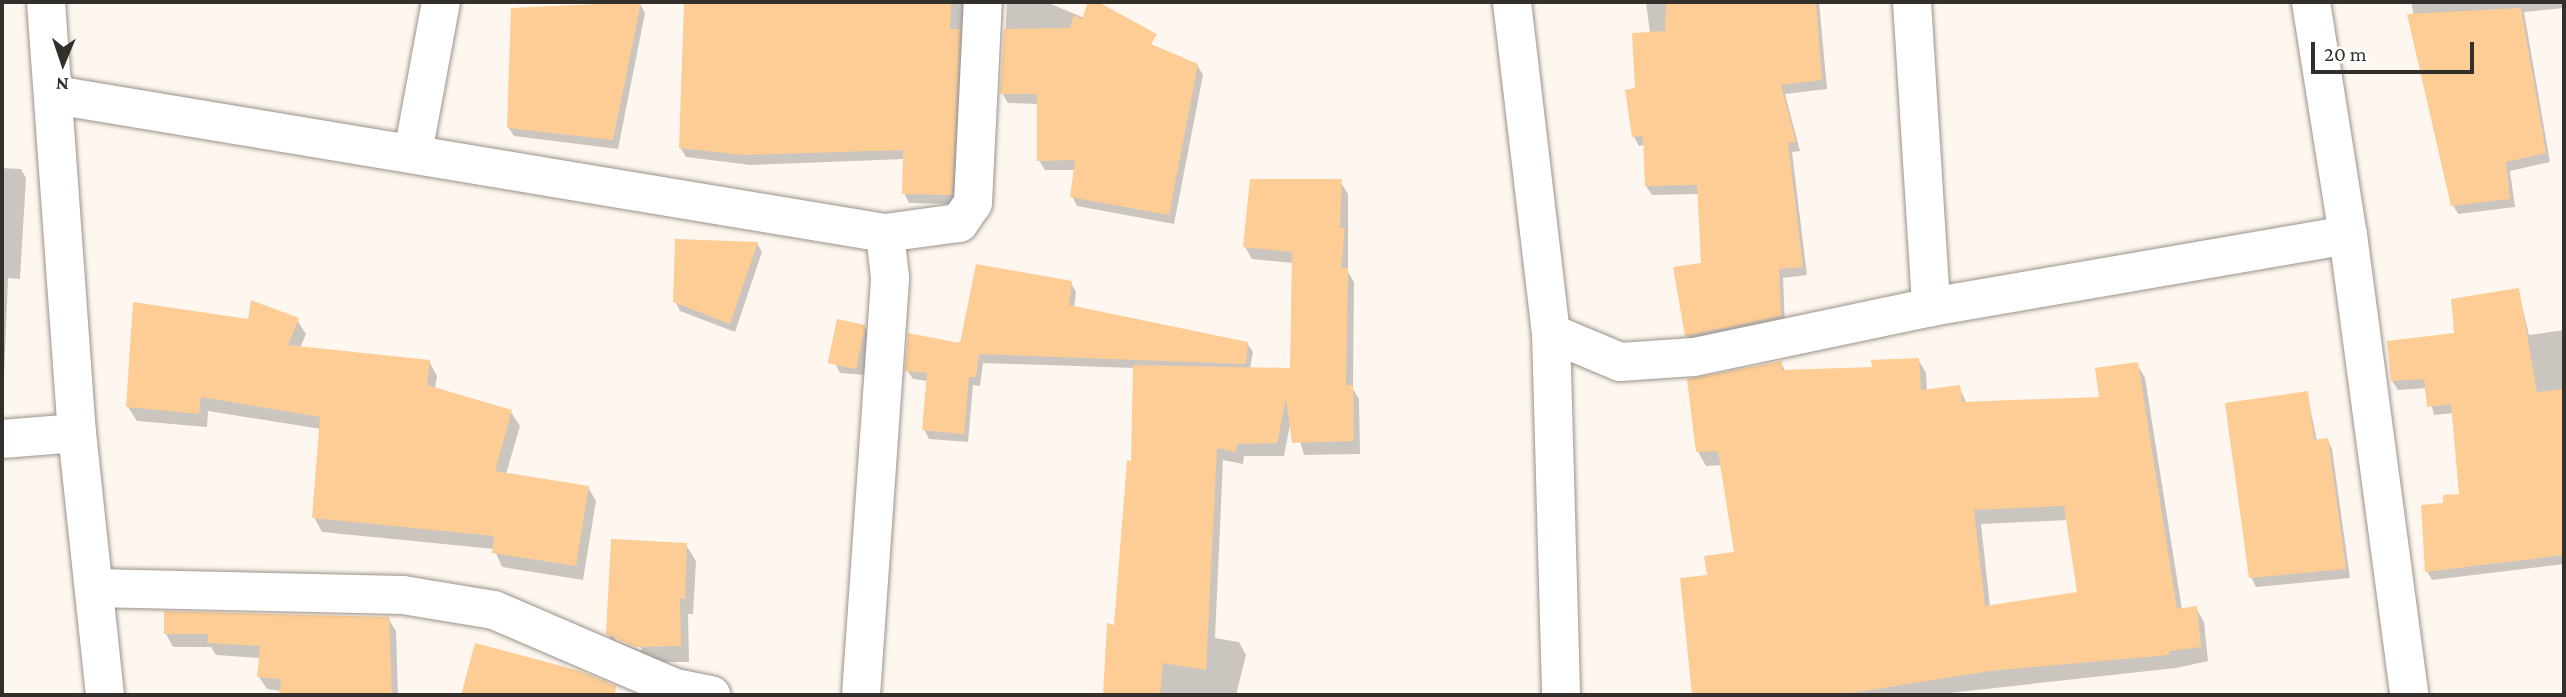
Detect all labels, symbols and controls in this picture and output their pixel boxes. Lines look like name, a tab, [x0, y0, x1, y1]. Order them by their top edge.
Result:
north arrow	[28, 28, 98, 98]
scale bar	[2314, 28, 2477, 72]
text: 20 m	[2324, 42, 2367, 66]
text: N	[55, 74, 69, 95]

